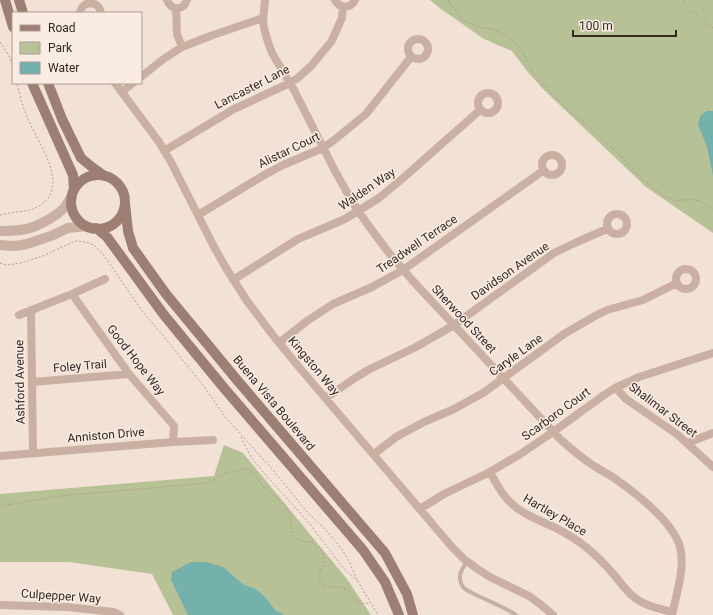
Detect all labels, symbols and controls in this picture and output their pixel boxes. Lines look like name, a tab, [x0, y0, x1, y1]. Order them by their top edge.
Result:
legend	[12, 12, 142, 84]
scale bar	[573, 12, 676, 38]
text: 100 m	[579, 19, 613, 33]
text: Road	[48, 21, 76, 35]
text: Park	[48, 41, 73, 55]
text: Water	[48, 61, 79, 75]
street label: Lancaster Lane	[212, 62, 292, 112]
street label: Alistar Court	[256, 129, 322, 171]
street label: Walden Way	[336, 165, 398, 213]
street label: Treadwell Terrace	[374, 212, 460, 276]
street label: Davidson Avenue	[468, 239, 552, 303]
street label: Sherwood Street	[429, 282, 499, 356]
street label: Good Hope Way	[104, 322, 168, 398]
street label: Caryle Lane	[487, 331, 545, 379]
street label: Kingston Way	[285, 334, 343, 399]
street label: Ashford Avenue	[12, 340, 28, 424]
street label: Buena Vista Boulevard	[230, 353, 318, 453]
street label: Foley Trail	[53, 357, 107, 375]
street label: Shalimar Street	[626, 380, 700, 440]
street label: Scarboro Court	[519, 385, 593, 443]
street label: Anniston Drive	[67, 425, 145, 445]
street label: Hartley Place	[521, 491, 589, 539]
street label: Culpepper Way	[21, 586, 102, 606]

